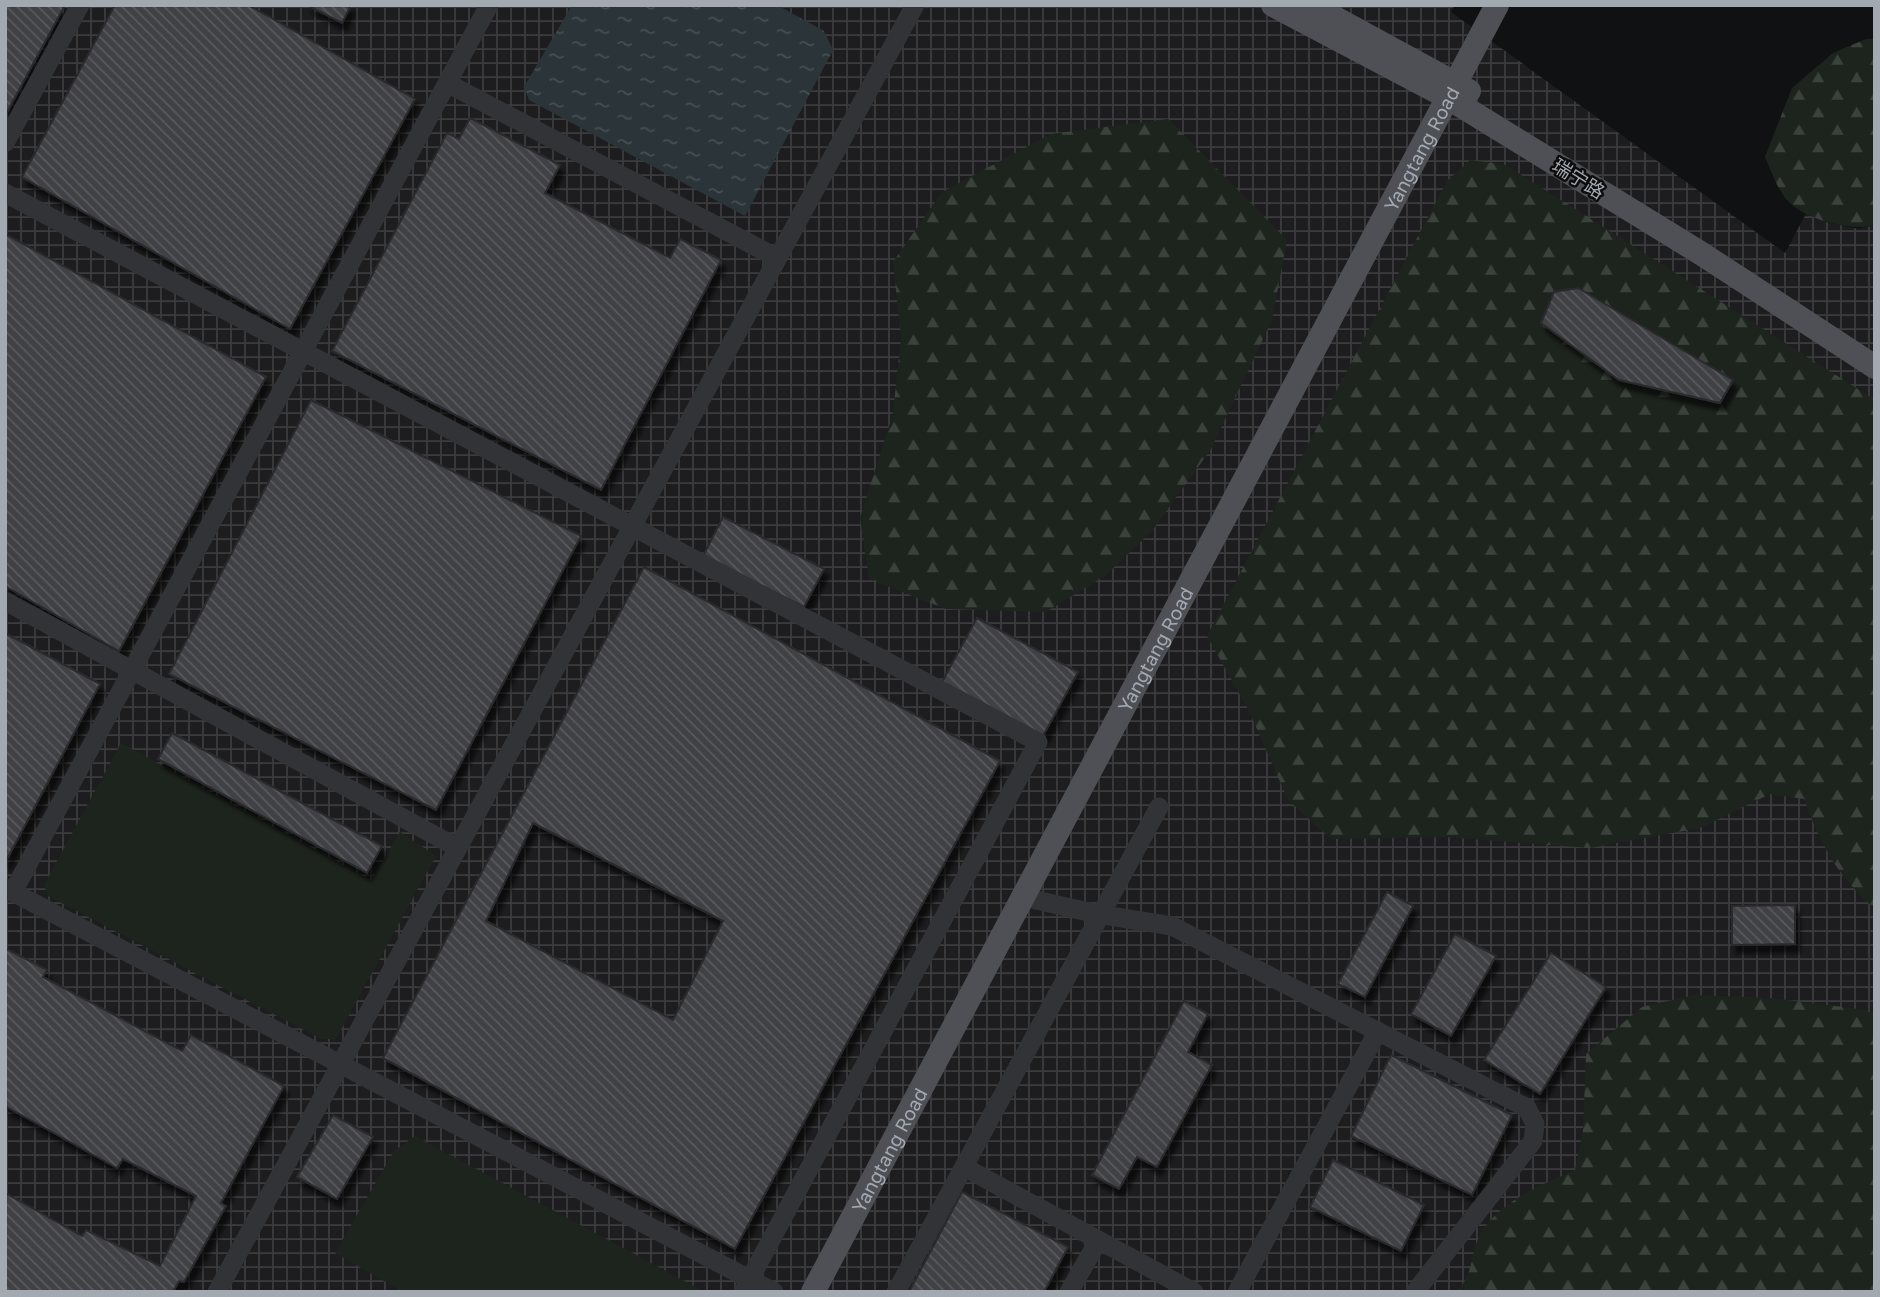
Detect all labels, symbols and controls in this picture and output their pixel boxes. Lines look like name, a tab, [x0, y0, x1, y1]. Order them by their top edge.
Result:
street label: Yangtang Road	[1378, 82, 1463, 215]
street label: 瑞宁路	[1549, 153, 1609, 203]
street label: Yangtang Road	[1112, 583, 1197, 715]
street label: Yangtang Road	[846, 1084, 931, 1216]

